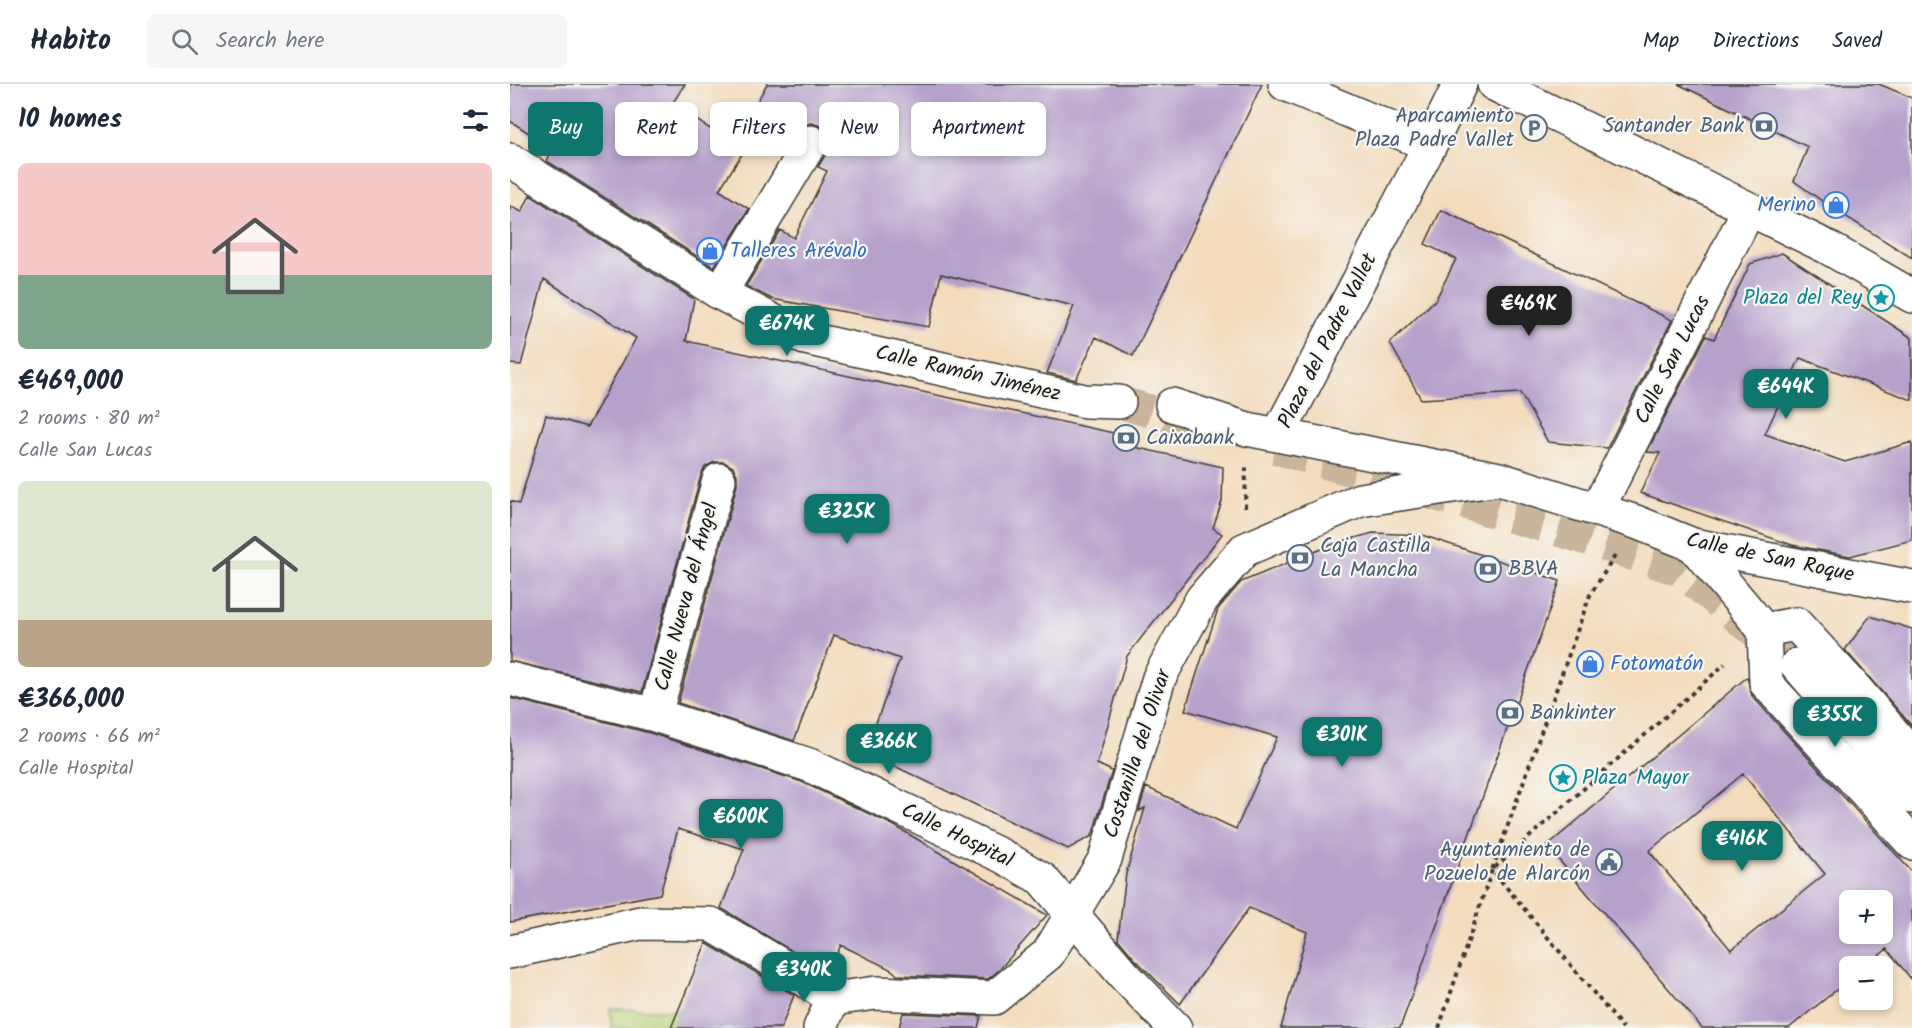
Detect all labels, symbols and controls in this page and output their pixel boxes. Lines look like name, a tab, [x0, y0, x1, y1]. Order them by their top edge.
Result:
search box	[147, 14, 567, 68]
text: Habito	[30, 19, 111, 64]
text: Search here	[216, 24, 325, 59]
icon: search	[168, 25, 201, 58]
text: Map	[1643, 25, 1679, 58]
text: Directions	[1712, 25, 1799, 58]
text: Saved	[1832, 25, 1882, 58]
text: 10 homes	[18, 99, 122, 141]
place label: Aparcamiento Plaza Padre Vallet	[1355, 100, 1515, 157]
chip: Buy	[528, 102, 603, 156]
chip: Rent	[615, 102, 698, 156]
chip: Filters	[710, 102, 807, 156]
chip: New	[819, 102, 899, 156]
chip: Apartment	[911, 102, 1046, 156]
icon: filters	[459, 104, 492, 137]
place label: Santander Bank	[1603, 110, 1744, 143]
bank icon: Santander Bank	[1749, 111, 1779, 141]
parking icon: Aparcamiento Plaza Padre Vallet	[1519, 113, 1549, 143]
place label: Merino	[1757, 189, 1816, 222]
shop icon: Merino	[1821, 190, 1851, 220]
icon: home	[201, 202, 309, 310]
place label: Talleres Arévalo	[730, 235, 867, 268]
shop icon: Talleres Arévalo	[695, 236, 725, 266]
street label: Plaza del Padre Vallet	[1270, 247, 1387, 434]
place label: Plaza del Rey	[1743, 282, 1862, 315]
place icon: Plaza del Rey	[1866, 283, 1896, 313]
pin: €469K	[1487, 286, 1571, 337]
text: €469K	[1501, 289, 1557, 321]
street label: Calle San Lucas	[1626, 290, 1720, 430]
pin: €674K	[745, 306, 829, 357]
text: €674K	[759, 309, 815, 341]
street label: Calle Ramón Jiménez	[872, 337, 1064, 411]
text: €469,000	[18, 361, 123, 403]
pin: €644K	[1744, 369, 1828, 420]
text: €644K	[1757, 372, 1815, 404]
text: 2 rooms · 80 m²	[18, 403, 160, 435]
place label: Caixabank	[1146, 422, 1234, 455]
bank icon: Caixabank	[1111, 423, 1141, 453]
text: Calle San Lucas	[18, 435, 152, 467]
pin: €325K	[805, 494, 889, 545]
text: €325K	[818, 497, 876, 529]
street label: Calle Nueva del Ángel	[646, 499, 728, 695]
icon: home	[201, 520, 309, 628]
street label: Calle de San Roque	[1683, 524, 1858, 592]
place label: Caja Castilla La Mancha	[1320, 530, 1431, 587]
bank icon: Caja Castilla La Mancha	[1285, 543, 1315, 573]
place label: BBVA	[1508, 553, 1559, 586]
bank icon: BBVA	[1473, 554, 1503, 584]
place label: Fotomatón	[1610, 648, 1704, 681]
shop icon: Fotomatón	[1575, 649, 1605, 679]
street label: Costanilla del Olivar	[1095, 664, 1181, 843]
text: €366,000	[18, 679, 124, 721]
place label: Bankinter	[1530, 697, 1616, 730]
pin: €355K	[1793, 697, 1877, 748]
bank icon: Bankinter	[1495, 698, 1525, 728]
text: €355K	[1807, 700, 1863, 732]
pin: €301K	[1300, 717, 1384, 768]
text: €301K	[1316, 720, 1368, 752]
text: 2 rooms · 66 m²	[18, 721, 160, 753]
pin: €366K	[847, 724, 931, 775]
text: €366K	[860, 727, 918, 759]
text: Calle Hospital	[18, 753, 134, 785]
place label: Plaza Mayor	[1582, 762, 1690, 795]
place icon: Plaza Mayor	[1548, 763, 1578, 793]
street label: Calle Hospital	[895, 795, 1019, 877]
pin: €600K	[699, 799, 783, 850]
text: €600K	[713, 802, 769, 834]
pin: €416K	[1700, 821, 1784, 872]
text: €416K	[1716, 824, 1768, 856]
place label: Ayuntamiento de Pozuelo de Alarcón	[1424, 834, 1591, 891]
public building icon: Ayuntamiento de Pozuelo de Alarcón	[1594, 847, 1624, 877]
map controls	[1839, 890, 1893, 1010]
button: +	[1839, 890, 1893, 944]
pin: €340K	[762, 952, 846, 1003]
text: €340K	[776, 955, 832, 987]
button: −	[1839, 956, 1893, 1010]

